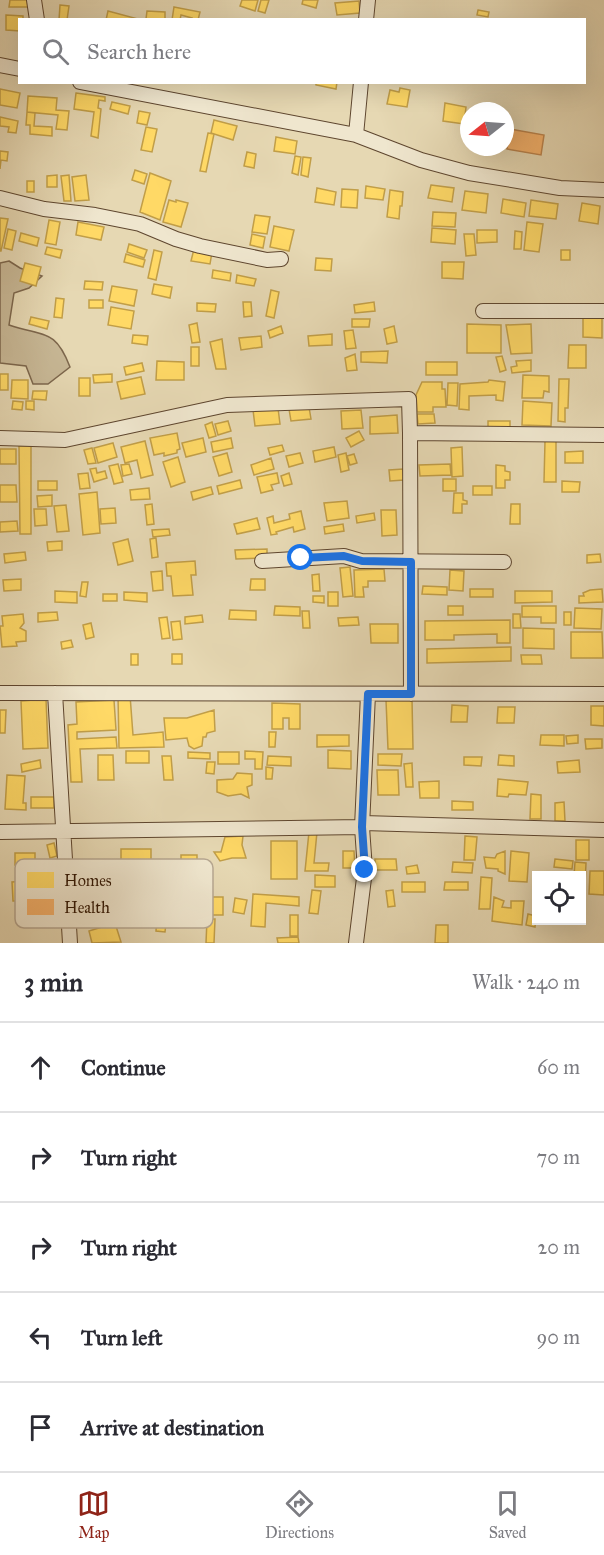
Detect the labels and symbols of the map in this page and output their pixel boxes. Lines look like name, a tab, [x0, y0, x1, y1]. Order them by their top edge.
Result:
north arrow	[460, 102, 514, 156]
route start	[287, 544, 313, 570]
route end	[351, 856, 377, 882]
legend	[15, 859, 213, 928]
text: Homes	[64, 871, 112, 890]
text: Health	[64, 898, 110, 917]

